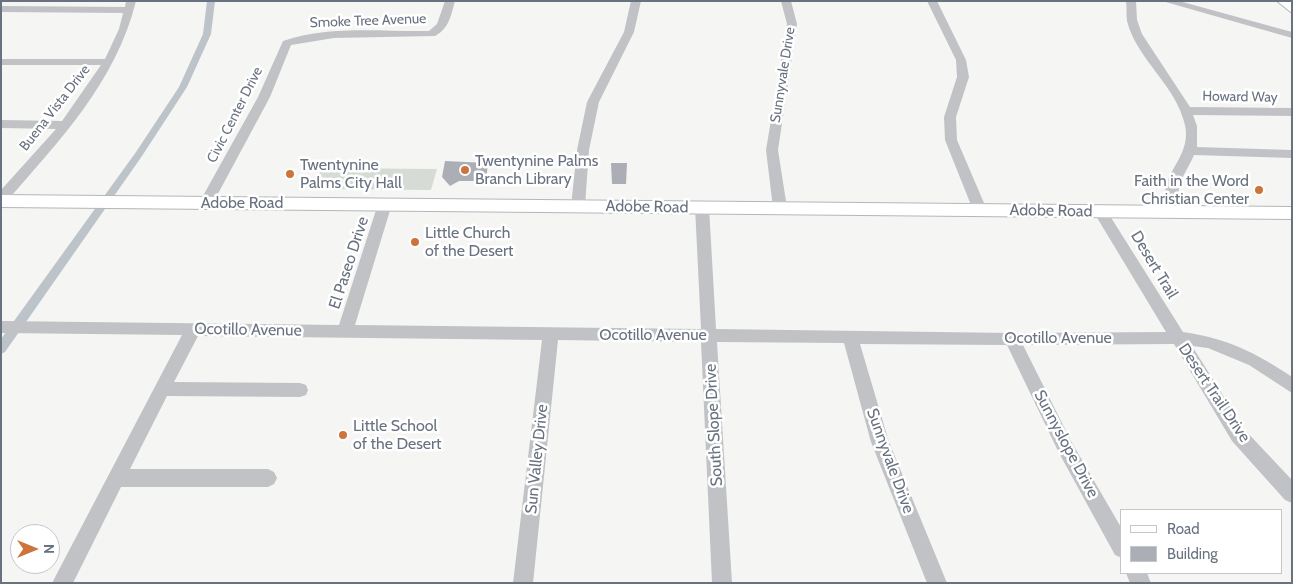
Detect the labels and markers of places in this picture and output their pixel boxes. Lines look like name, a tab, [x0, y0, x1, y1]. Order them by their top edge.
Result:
place label: Twentynine Palms Branch Library	[475, 151, 598, 189]
place label: Twentynine Palms City Hall	[300, 155, 402, 193]
marker: Twentynine Palms Branch Library	[459, 164, 471, 176]
marker: Twentynine Palms City Hall	[284, 168, 296, 180]
place label: Faith in the Word Christian Center	[1134, 171, 1249, 209]
marker: Faith in the Word Christian Center	[1253, 184, 1265, 196]
place label: Little Church of the Desert	[425, 223, 513, 261]
marker: Little Church of the Desert	[409, 236, 421, 248]
place label: Little School of the Desert	[353, 416, 441, 454]
marker: Little School of the Desert	[337, 429, 349, 441]

